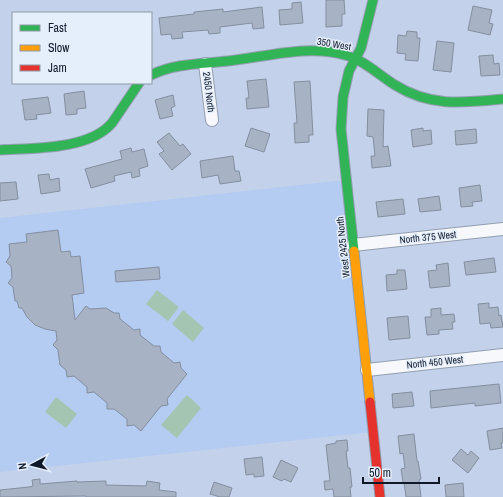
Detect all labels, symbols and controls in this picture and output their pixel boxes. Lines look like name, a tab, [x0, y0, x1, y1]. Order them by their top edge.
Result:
legend	[12, 12, 152, 84]
text: Fast	[48, 20, 67, 36]
street label: 350 West	[316, 35, 353, 54]
text: Slow	[48, 40, 70, 56]
text: Jam	[48, 60, 67, 76]
street label: 2450 North	[200, 71, 218, 113]
street label: West 2425 North	[333, 216, 353, 278]
street label: North 375 West	[399, 227, 458, 246]
street label: North 450 West	[406, 352, 465, 371]
north arrow	[12, 445, 52, 485]
scale bar	[363, 459, 439, 485]
text: N	[15, 462, 29, 470]
text: 50 m	[369, 465, 391, 481]

